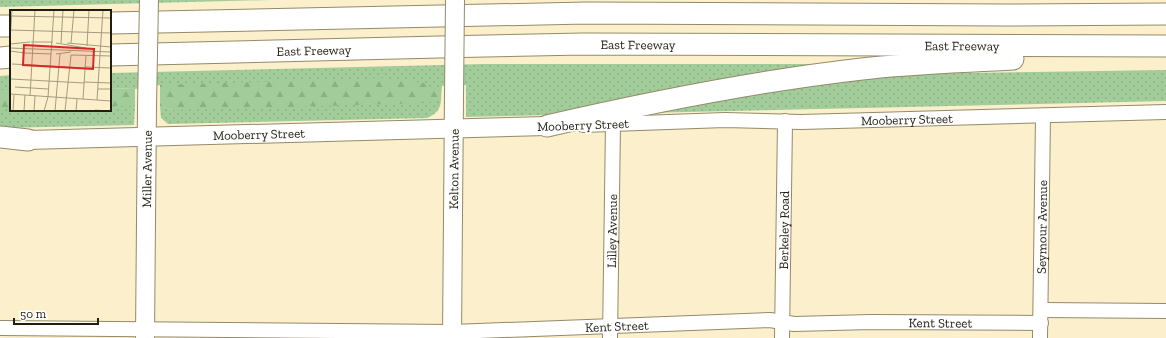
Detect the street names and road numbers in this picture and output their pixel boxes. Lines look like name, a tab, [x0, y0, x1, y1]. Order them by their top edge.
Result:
street label: East Freeway	[600, 37, 676, 52]
street label: East Freeway	[924, 38, 1000, 53]
street label: East Freeway	[276, 42, 352, 58]
street label: Mooberry Street	[861, 110, 953, 128]
street label: Mooberry Street	[537, 116, 629, 134]
street label: Mooberry Street	[213, 125, 305, 143]
street label: Kelton Avenue	[446, 129, 461, 209]
street label: Miller Avenue	[139, 130, 154, 208]
street label: Seymour Avenue	[1033, 180, 1050, 274]
street label: Berkeley Road	[775, 191, 792, 269]
street label: Lilley Avenue	[603, 194, 620, 268]
street label: Kent Street	[908, 315, 972, 330]
street label: Kent Street	[585, 317, 649, 334]

